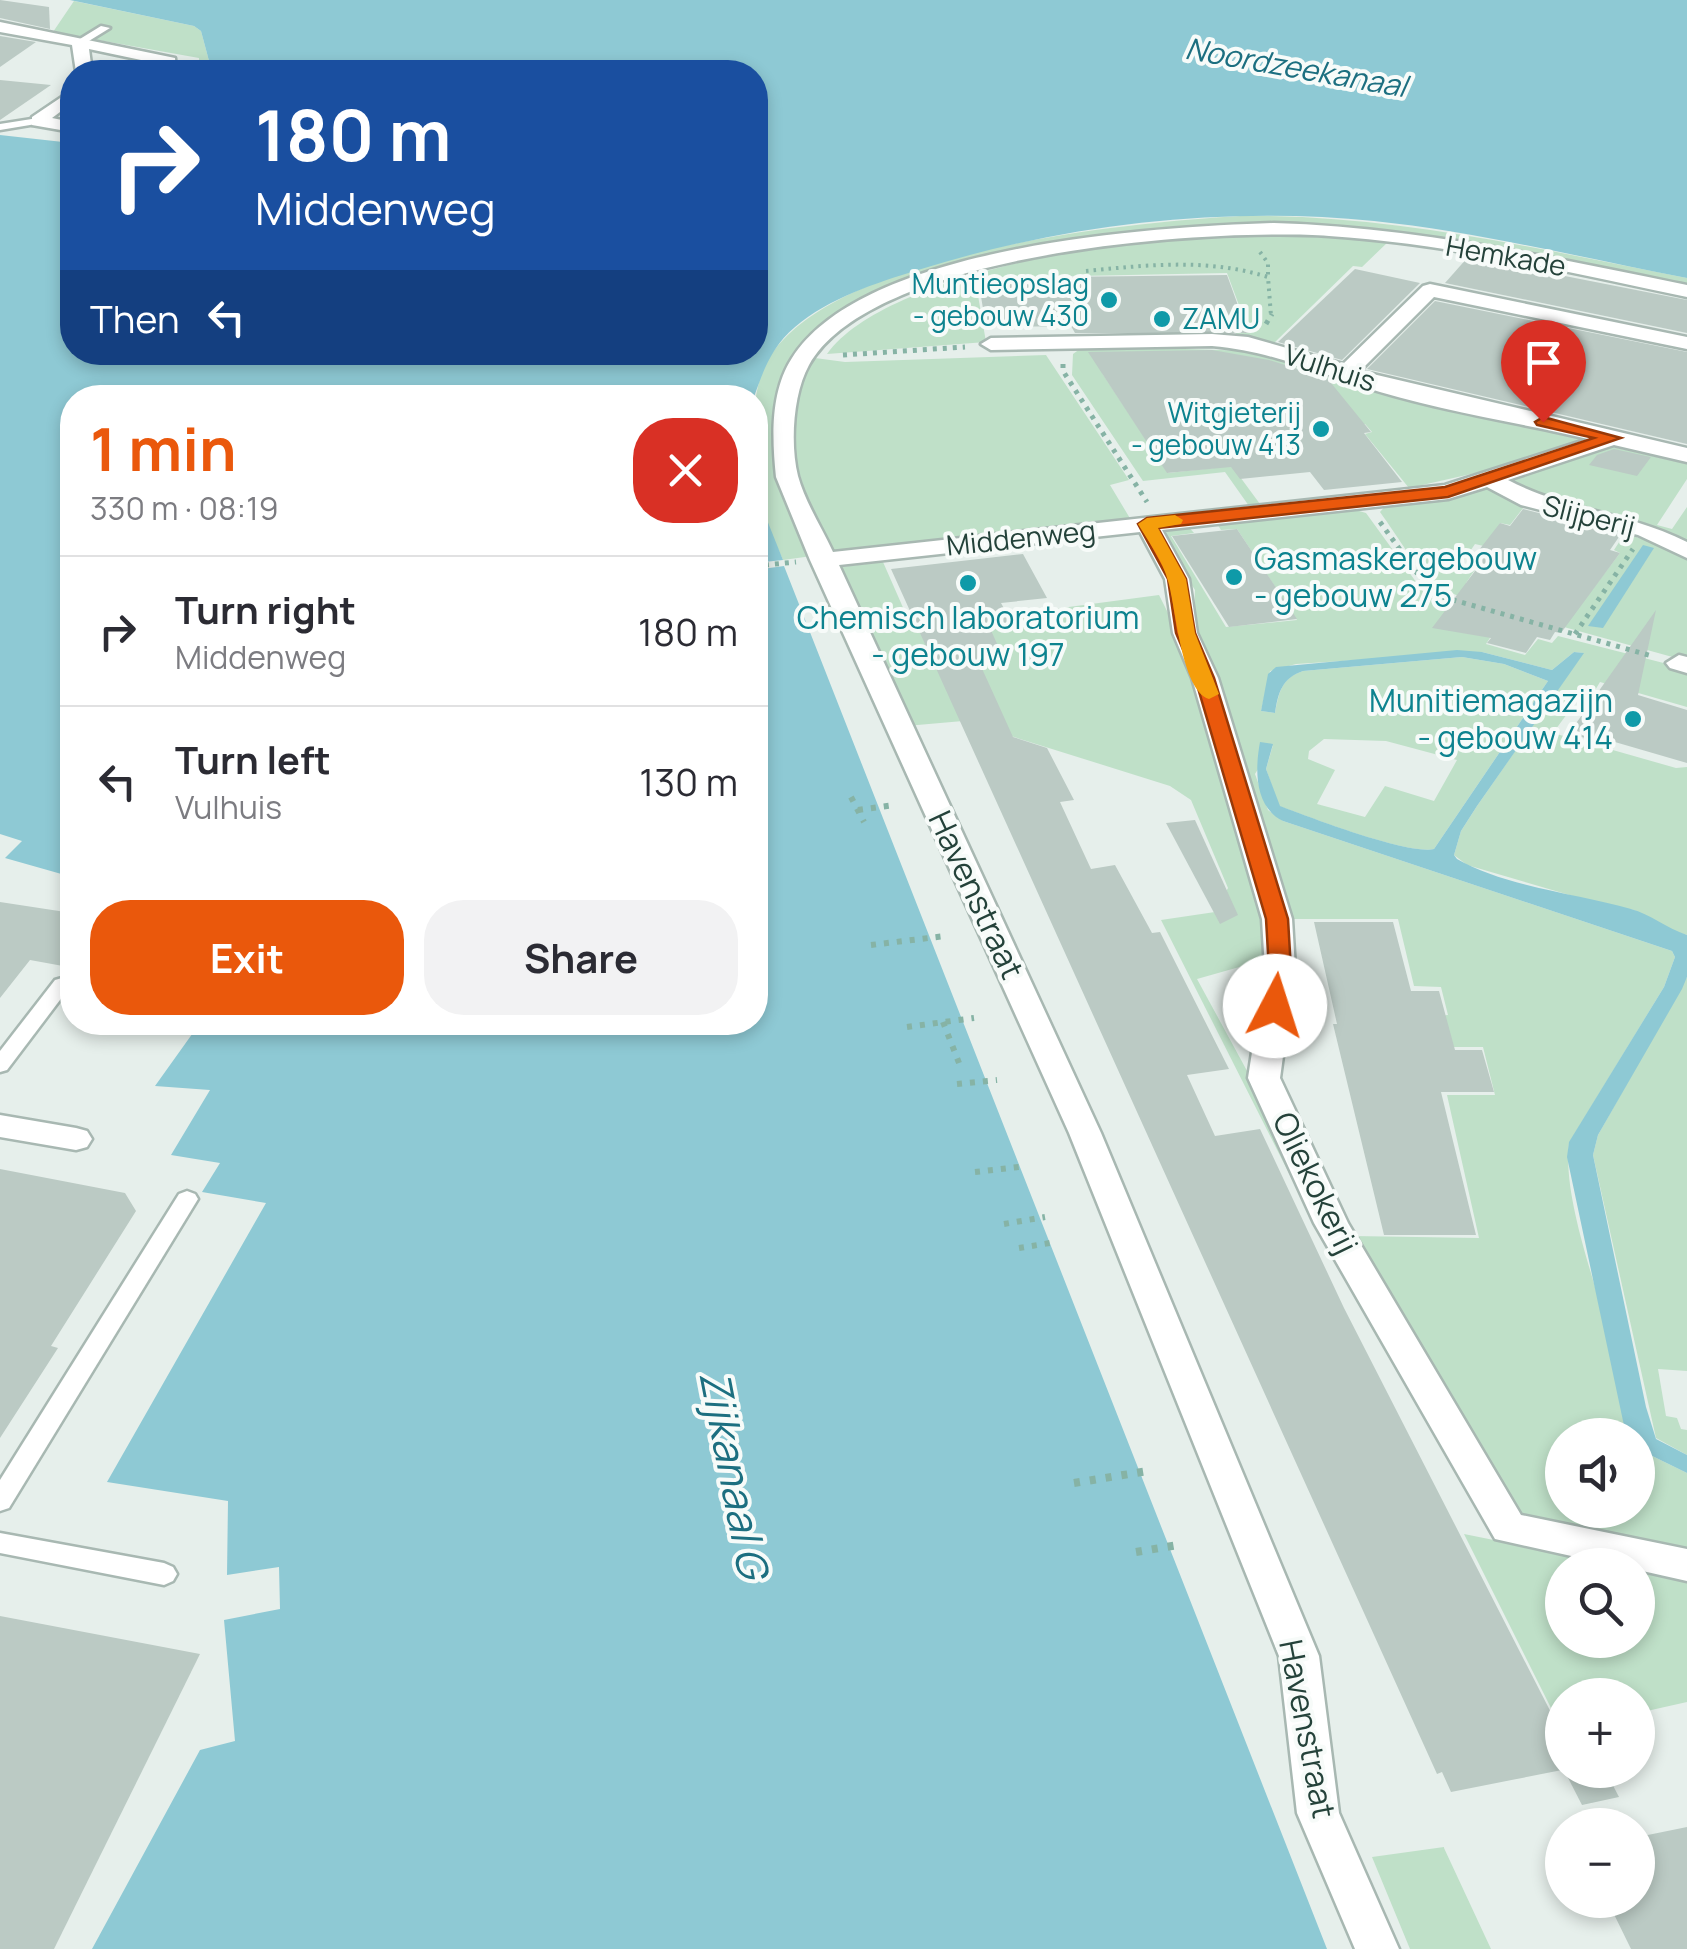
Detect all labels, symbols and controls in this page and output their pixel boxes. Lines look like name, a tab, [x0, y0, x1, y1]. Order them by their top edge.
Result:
water label: Noordzeekanaal	[1183, 27, 1414, 107]
text: 180 m	[255, 86, 452, 182]
icon: right	[90, 100, 220, 230]
text: Middenweg	[255, 177, 496, 239]
street label: Hemkade	[1443, 226, 1569, 284]
place label: Muntieopslag - gebouw 430	[912, 264, 1089, 334]
marker: Muntieopslag - gebouw 430	[1098, 289, 1120, 311]
icon: left	[199, 290, 254, 345]
text: Then	[90, 292, 179, 344]
place label: ZAMU	[1182, 299, 1260, 337]
marker: ZAMU	[1151, 308, 1173, 330]
pin	[1501, 320, 1586, 423]
street label: Vulhuis	[1280, 334, 1381, 400]
icon: arrive	[1516, 335, 1571, 390]
place label: Witgieterij - gebouw 413	[1131, 393, 1301, 463]
text: 1 min	[90, 407, 237, 489]
button: close	[633, 418, 738, 523]
marker: Witgieterij - gebouw 413	[1310, 418, 1332, 440]
street label: Slijperij	[1539, 485, 1639, 545]
text: 330 m · 08:19	[90, 486, 279, 530]
street label: Middenweg	[944, 510, 1097, 564]
place label: Gasmaskergebouw - gebouw 275	[1254, 536, 1537, 617]
marker: Gasmaskergebouw - gebouw 275	[1223, 566, 1245, 588]
marker: Chemisch laboratorium - gebouw 197	[957, 572, 979, 594]
text: Turn right	[175, 583, 356, 635]
place label: Chemisch laboratorium - gebouw 197	[797, 595, 1139, 676]
icon: right	[90, 604, 145, 659]
text: 180 m	[638, 605, 738, 657]
text: Middenweg	[175, 635, 346, 679]
place label: Munitiemagazijn - gebouw 414	[1369, 678, 1613, 759]
marker: Munitiemagazijn - gebouw 414	[1622, 708, 1644, 730]
text: Turn left	[175, 733, 331, 785]
icon: left	[90, 754, 145, 809]
text: 130 m	[639, 755, 738, 807]
text: Vulhuis	[175, 785, 282, 829]
street label: Havenstraat	[919, 803, 1035, 986]
button: Exit	[90, 900, 404, 1015]
button: Share	[424, 900, 738, 1015]
position arrow	[1223, 954, 1327, 1058]
street label: Oliekokerij	[1263, 1104, 1369, 1261]
water label: Zijkanaal G	[687, 1365, 784, 1586]
map controls	[1545, 1418, 1655, 1918]
button: sound	[1545, 1418, 1655, 1528]
button: search	[1545, 1548, 1655, 1658]
street label: Havenstraat	[1269, 1636, 1347, 1822]
button: +	[1545, 1678, 1655, 1788]
button: −	[1545, 1808, 1655, 1918]

